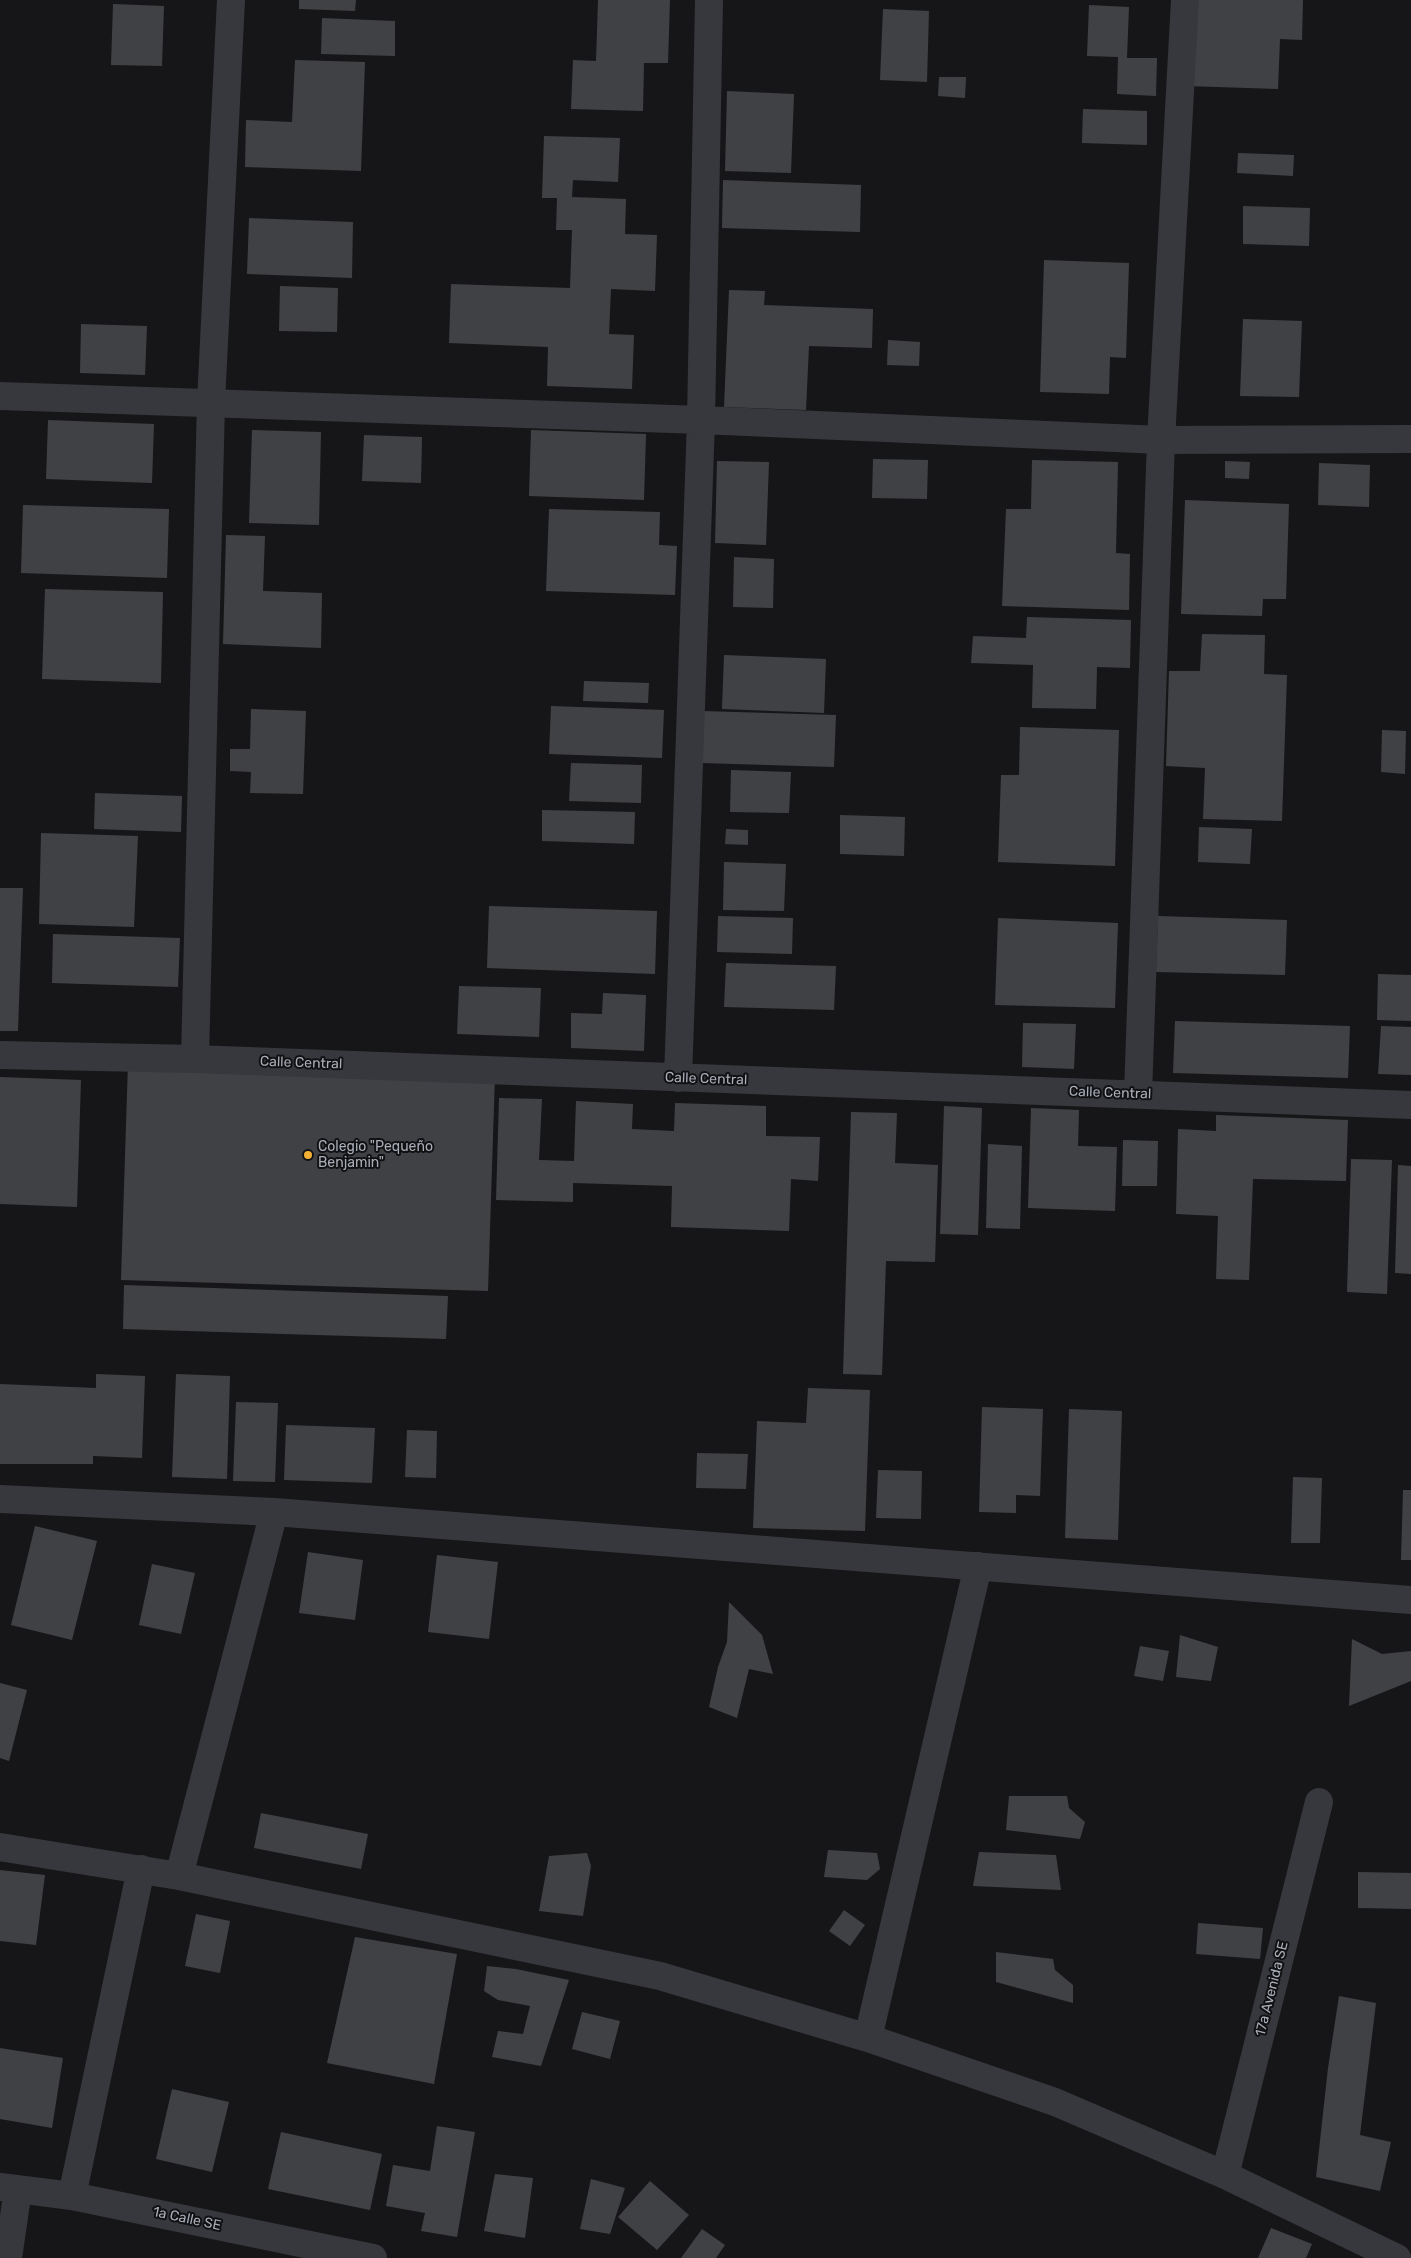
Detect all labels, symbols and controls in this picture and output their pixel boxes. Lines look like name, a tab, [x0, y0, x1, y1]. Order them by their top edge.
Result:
street label: Calle Central	[259, 1053, 343, 1073]
street label: Calle Central	[664, 1069, 748, 1089]
street label: Calle Central	[1068, 1083, 1152, 1103]
place label: Colegio "Pequeño Benjamin"	[318, 1139, 433, 1172]
marker: Colegio "Pequeño Benjamin"	[302, 1149, 314, 1161]
street label: 17a Avenida SE	[1252, 1940, 1292, 2038]
street label: 1a Calle SE	[151, 2204, 223, 2234]

